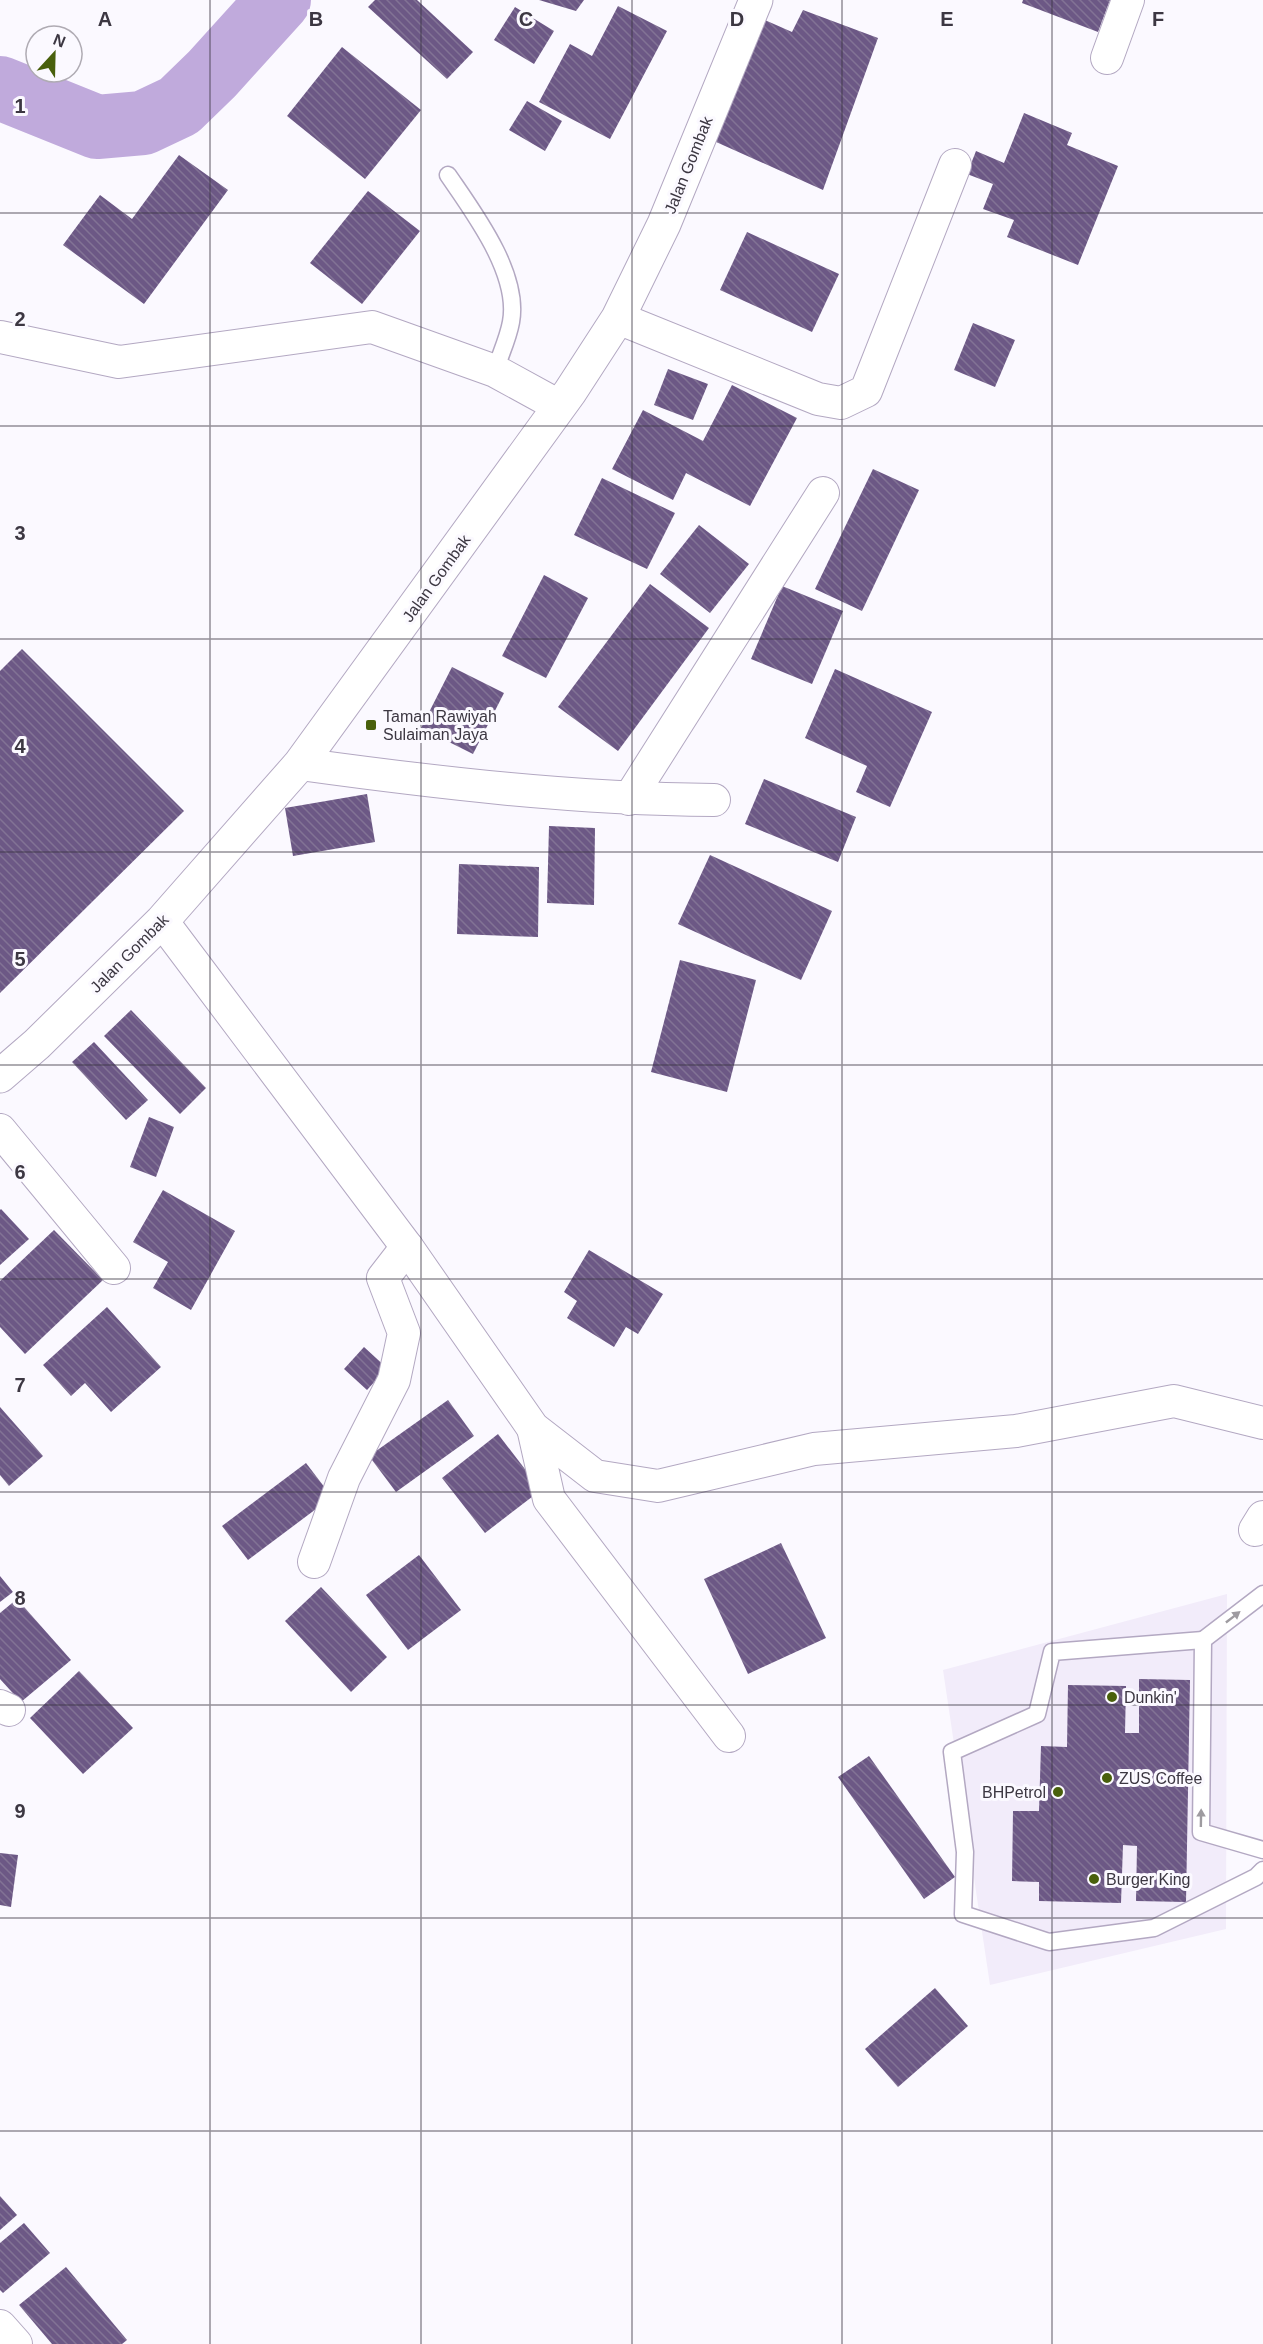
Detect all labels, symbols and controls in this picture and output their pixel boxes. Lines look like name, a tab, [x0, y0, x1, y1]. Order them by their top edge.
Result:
text: A	[98, 8, 112, 30]
text: B	[309, 8, 323, 30]
text: C	[519, 8, 533, 30]
text: D	[730, 8, 744, 30]
text: E	[940, 8, 954, 30]
text: F	[1152, 8, 1164, 30]
north arrow	[24, 24, 84, 84]
text: N	[51, 31, 68, 51]
text: 1	[14, 95, 26, 117]
street label: Jalan Gombak	[661, 113, 716, 216]
text: 2	[14, 308, 26, 330]
text: 3	[14, 522, 26, 544]
street label: Jalan Gombak	[399, 531, 474, 625]
place label: Taman Rawiyah Sulaiman Jaya	[383, 708, 497, 743]
marker: Taman Rawiyah Sulaiman Jaya	[364, 718, 378, 732]
text: 4	[14, 735, 26, 757]
street label: Jalan Gombak	[87, 910, 173, 996]
text: 5	[14, 948, 26, 970]
text: 6	[14, 1161, 26, 1183]
text: 7	[14, 1374, 26, 1396]
text: 8	[14, 1587, 26, 1609]
one-way arrow	[1225, 1610, 1241, 1623]
place label: Dunkin'	[1124, 1689, 1177, 1706]
marker: Dunkin'	[1105, 1690, 1119, 1704]
place label: ZUS Coffee	[1119, 1770, 1202, 1787]
marker: ZUS Coffee	[1100, 1771, 1114, 1785]
place label: BHPetrol	[982, 1784, 1046, 1801]
marker: BHPetrol	[1051, 1785, 1065, 1799]
text: 9	[14, 1800, 26, 1822]
one-way arrow	[1196, 1808, 1206, 1827]
place label: Burger King	[1106, 1871, 1191, 1888]
marker: Burger King	[1087, 1872, 1101, 1886]

